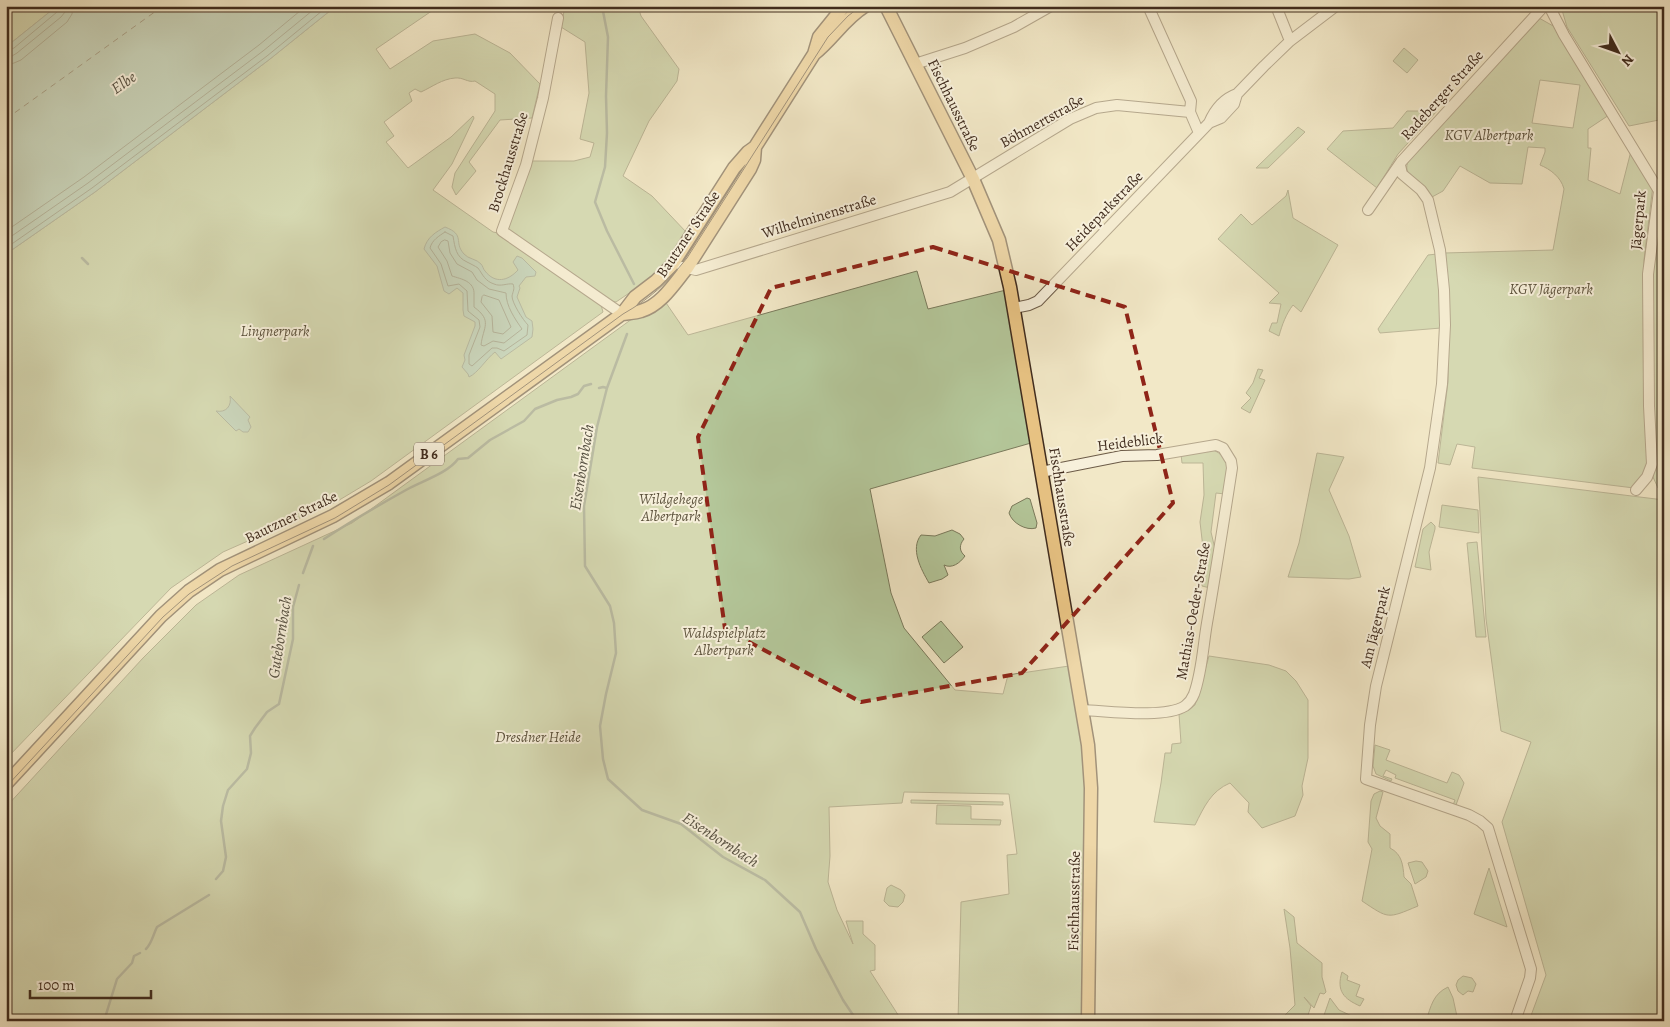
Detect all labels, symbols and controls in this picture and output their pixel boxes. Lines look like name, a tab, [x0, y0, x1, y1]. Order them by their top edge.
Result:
north arrow	[1592, 28, 1642, 78]
street label: Radeberger Straße	[1396, 45, 1488, 144]
text: N	[1617, 50, 1638, 70]
street label: Fischhausstraße	[923, 56, 985, 155]
water label: Elbe	[107, 66, 141, 99]
street label: Böhmertstraße	[996, 89, 1088, 152]
street label: Brockhausstraße	[483, 109, 533, 215]
park label: KGV Albertpark	[1445, 125, 1534, 145]
street label: Heideparkstraße	[1061, 166, 1148, 255]
street label: Bautzner Straße	[652, 186, 725, 281]
street label: Wilhelminenstraße	[758, 189, 879, 243]
street label: Jägerpark	[1625, 189, 1651, 251]
park label: KGV Jägerpark	[1509, 279, 1593, 299]
park label: Lingnerpark	[240, 321, 310, 341]
water label: Eisenbornbach	[564, 422, 600, 512]
street label: Heideblick	[1096, 428, 1165, 456]
road number: B 6	[414, 442, 444, 466]
street label: Fischhausstraße	[1044, 446, 1080, 548]
street label: Bautzner Straße	[241, 486, 341, 548]
park label: Wildgehege Albertpark	[639, 489, 704, 526]
street label: Mathias-Oeder-Straße	[1171, 540, 1215, 681]
street label: Am Jägerpark	[1355, 584, 1395, 671]
water label: Gutebornbach	[263, 594, 297, 680]
park label: Waldspielplatz Albertpark	[683, 623, 765, 660]
park label: Dresdner Heide	[495, 727, 581, 747]
water label: Eisenbornbach	[678, 807, 763, 873]
street label: Fischhausstraße	[1063, 850, 1085, 951]
scale bar	[30, 967, 151, 999]
text: 100 m	[38, 975, 75, 995]

